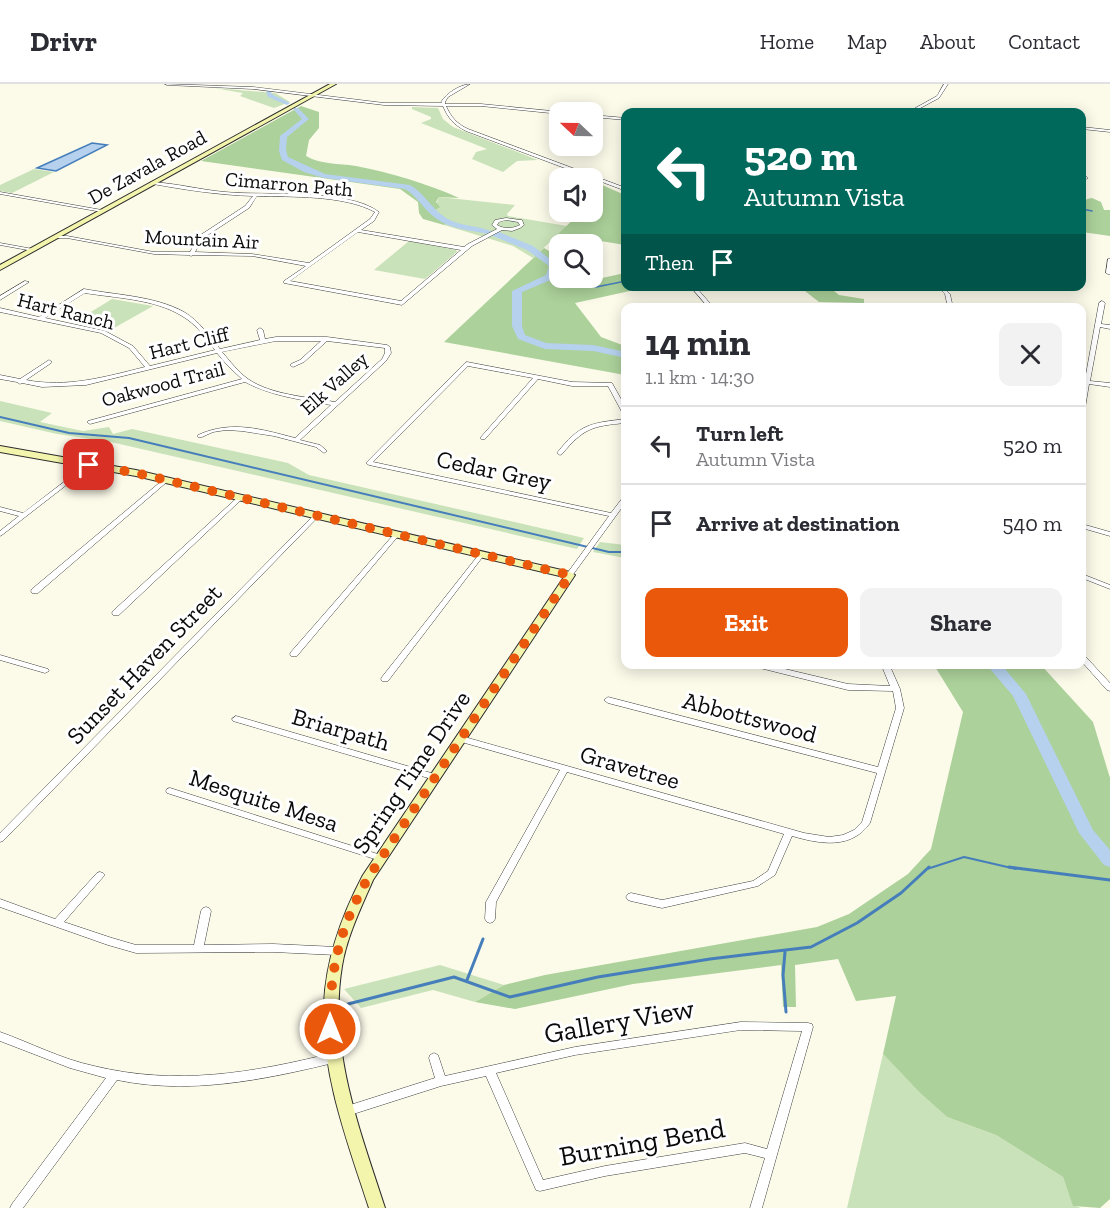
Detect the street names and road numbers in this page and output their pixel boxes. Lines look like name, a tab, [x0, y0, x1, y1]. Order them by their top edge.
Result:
street label: De Zavala Road	[84, 125, 210, 209]
street label: Cimarron Path	[224, 166, 355, 202]
street label: Mountain Air	[144, 224, 260, 254]
street label: Hart Ranch	[15, 287, 118, 335]
street label: Hart Cliff	[147, 321, 233, 364]
street label: Elk Valley	[295, 346, 373, 420]
street label: Oakwood Trail	[99, 356, 227, 412]
street label: Cedar Grey	[434, 444, 555, 496]
street label: Sunset Haven Street	[60, 578, 228, 750]
street label: Spring Time Drive	[346, 685, 476, 859]
street label: Abbottswood	[680, 685, 820, 749]
street label: Briarpath	[289, 701, 394, 757]
street label: Gravetree	[577, 739, 683, 795]
street label: Mesquite Mesa	[186, 762, 343, 838]
street label: Gallery View	[542, 992, 697, 1050]
street label: Burning Bend	[557, 1111, 727, 1173]

